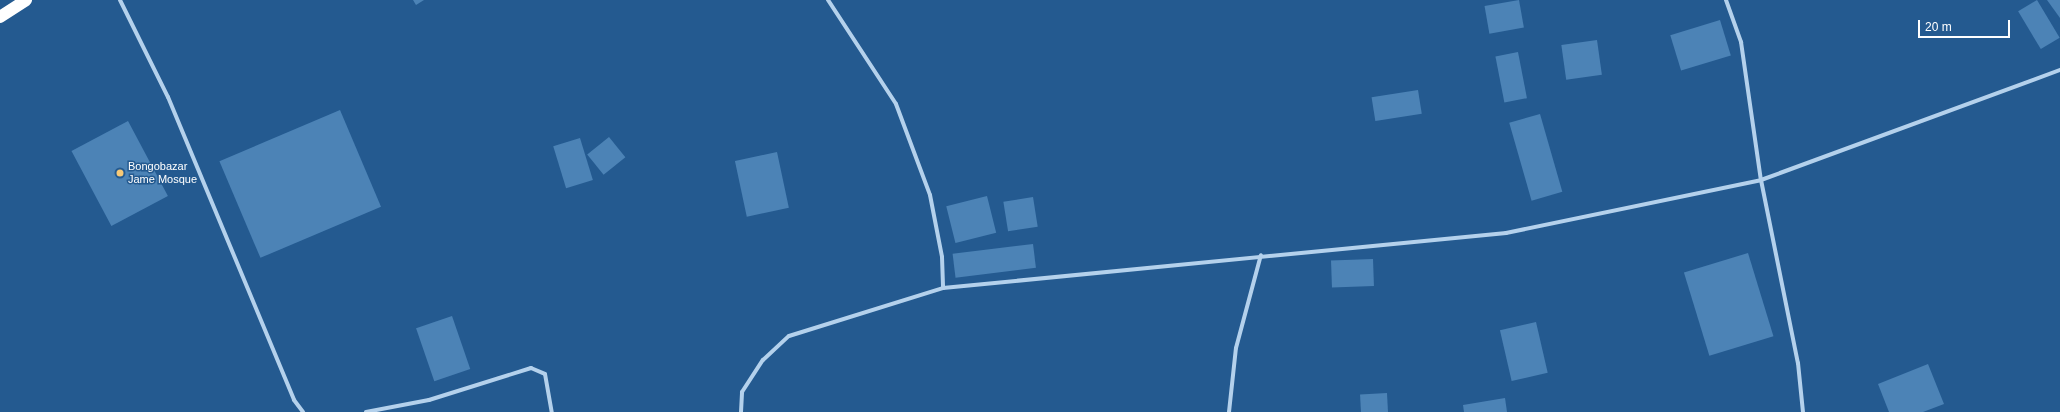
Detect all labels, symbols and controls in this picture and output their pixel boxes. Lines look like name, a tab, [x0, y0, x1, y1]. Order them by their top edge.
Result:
scale bar	[1920, 12, 2012, 38]
text: 20 m	[1925, 20, 1952, 34]
place label: Bongobazar Jame Mosque	[128, 160, 197, 186]
marker: Bongobazar Jame Mosque	[115, 168, 125, 178]

